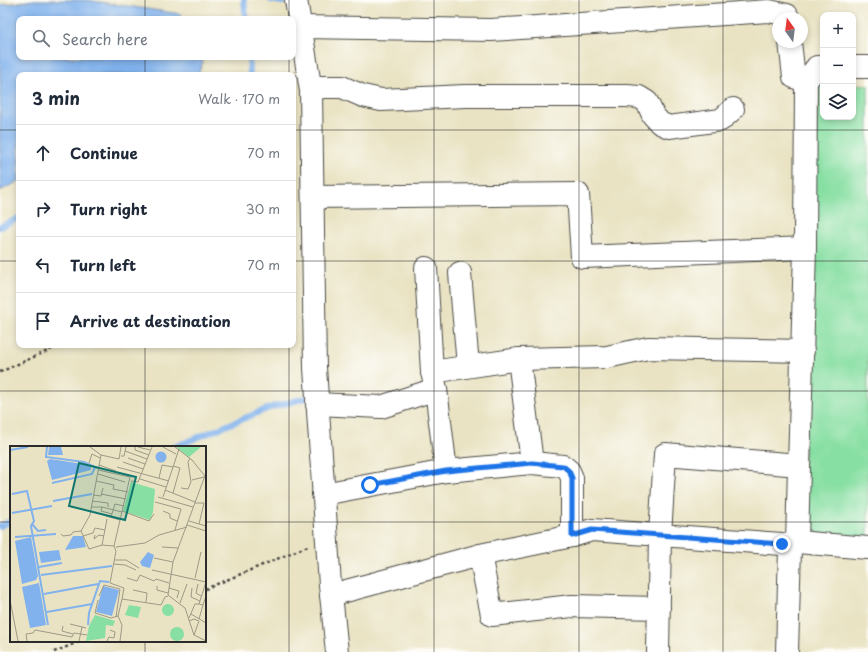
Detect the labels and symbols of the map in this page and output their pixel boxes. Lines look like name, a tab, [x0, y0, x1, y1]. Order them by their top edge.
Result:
north arrow	[772, 12, 808, 48]
inset map	[10, 446, 206, 642]
route start	[361, 476, 379, 494]
route end	[773, 535, 791, 553]

